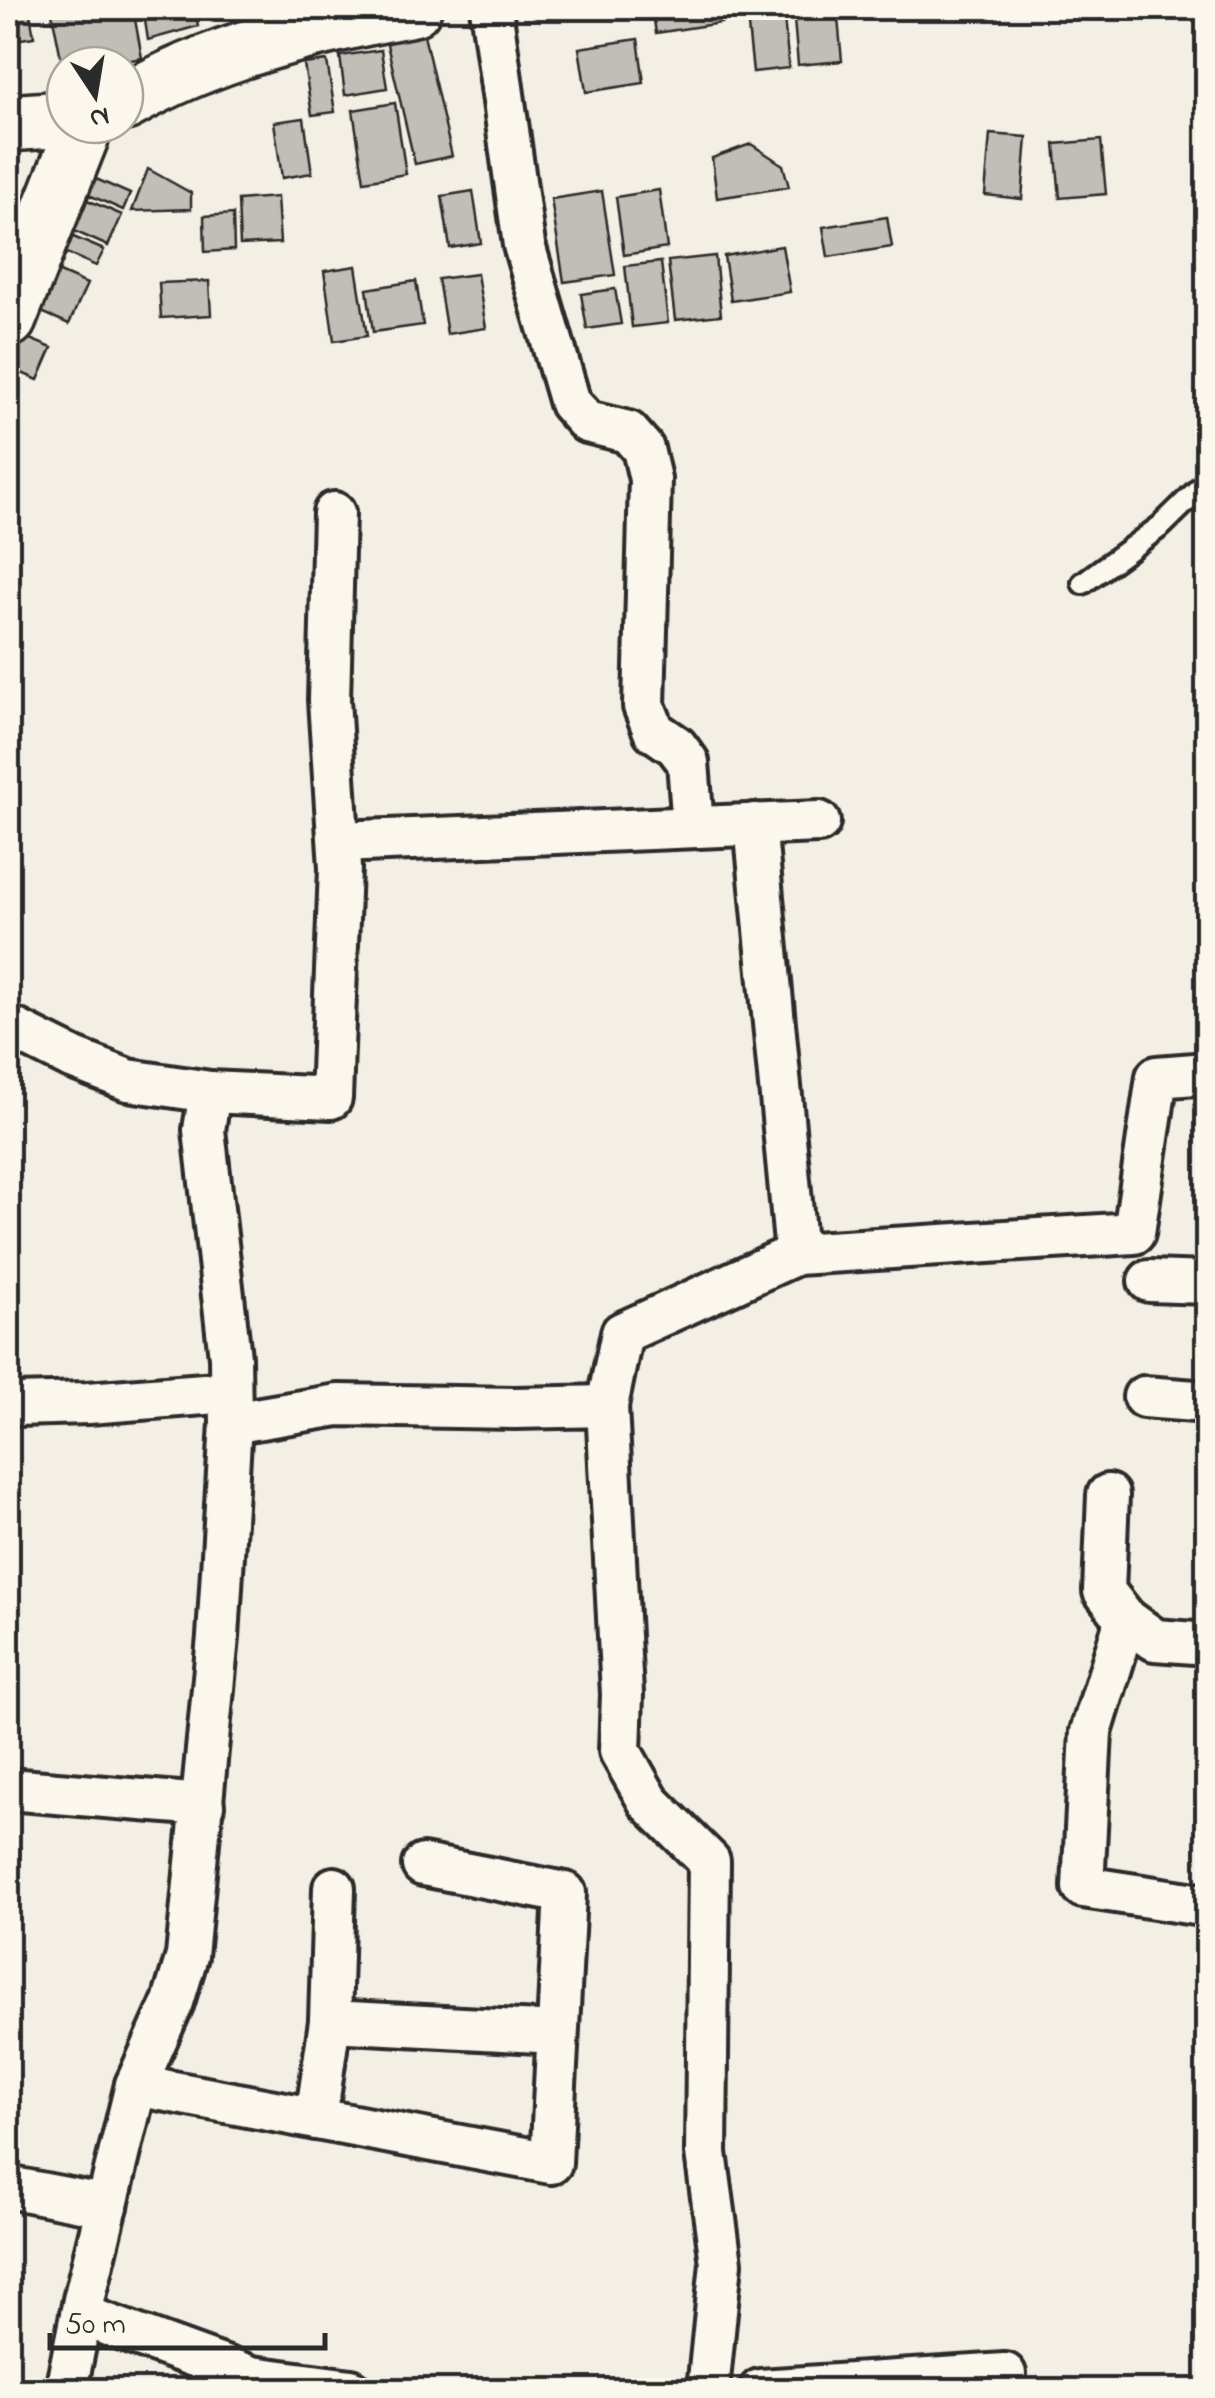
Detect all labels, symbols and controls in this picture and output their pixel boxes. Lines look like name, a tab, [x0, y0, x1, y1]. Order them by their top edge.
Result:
north arrow	[45, 45, 145, 145]
text: N	[86, 94, 113, 138]
scale bar	[50, 2288, 325, 2350]
text: 50 m	[65, 2304, 126, 2348]

